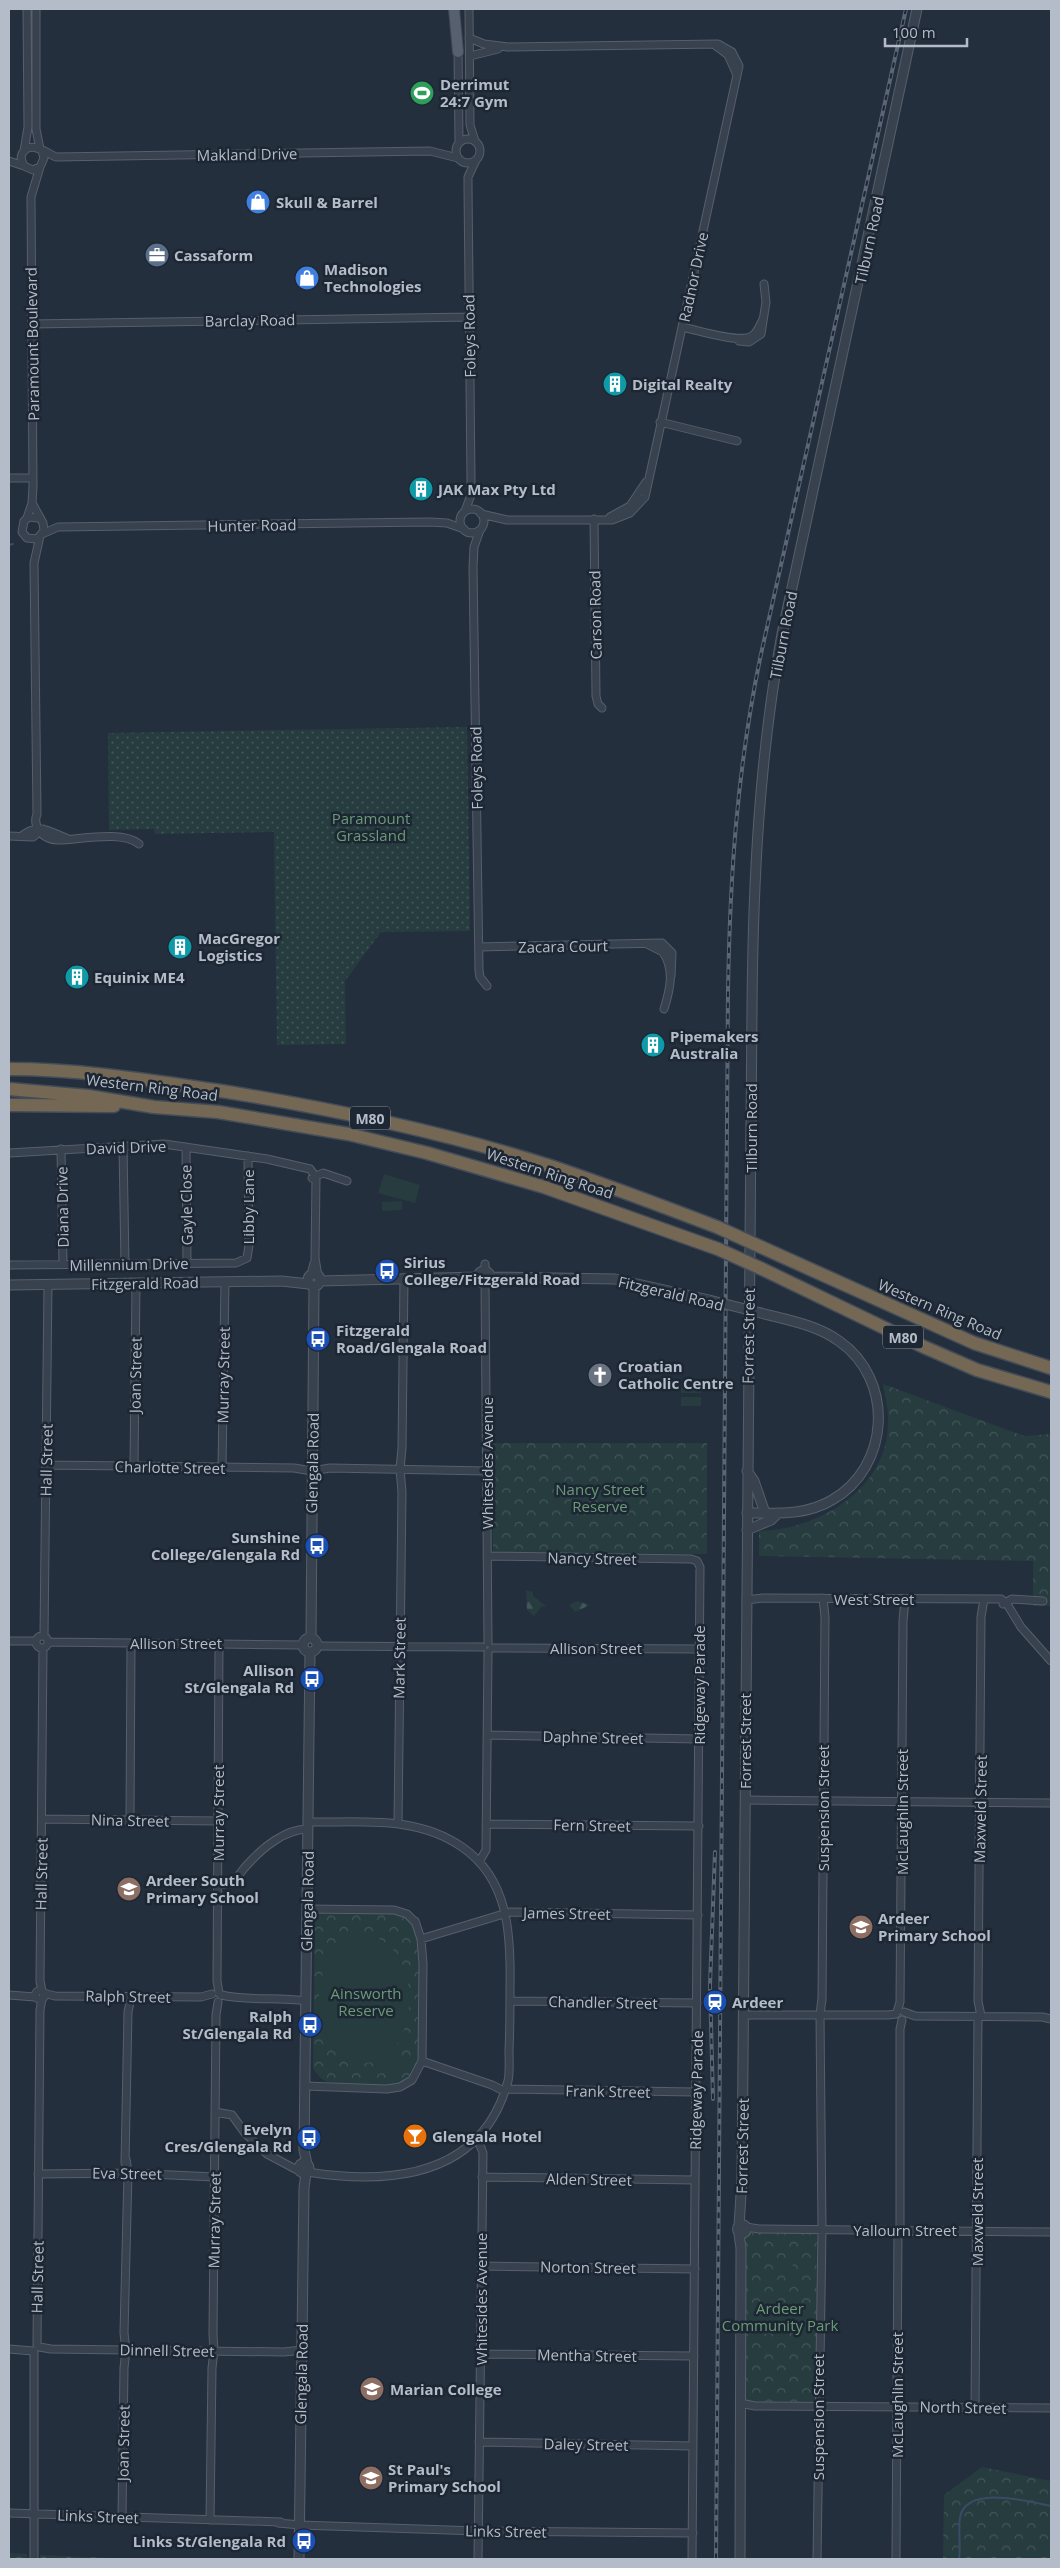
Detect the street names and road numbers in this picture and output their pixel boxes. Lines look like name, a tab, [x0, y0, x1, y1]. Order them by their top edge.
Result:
street label: Makland Drive	[196, 143, 298, 165]
street label: Tilburn Road	[850, 194, 888, 286]
street label: Radnor Drive	[674, 230, 712, 324]
street label: Paramount Boulevard	[21, 267, 43, 421]
street label: Foleys Road	[458, 294, 480, 378]
street label: Barclay Road	[204, 309, 296, 331]
street label: Hunter Road	[207, 514, 297, 536]
street label: Carson Road	[584, 570, 606, 660]
street label: Tilburn Road	[765, 589, 801, 681]
street label: Foleys Road	[465, 726, 487, 810]
street label: Zacara Court	[518, 935, 608, 957]
street label: Western Ring Road	[85, 1069, 219, 1105]
street label: Tilburn Road	[741, 1083, 761, 1173]
road number: M80	[350, 1106, 390, 1130]
street label: David Drive	[86, 1136, 166, 1158]
street label: Western Ring Road	[484, 1143, 616, 1203]
street label: Gayle Close	[175, 1164, 197, 1246]
street label: Diana Drive	[51, 1166, 73, 1248]
street label: Libby Lane	[238, 1169, 258, 1245]
street label: Millennium Drive	[69, 1253, 189, 1275]
street label: Fitzgerald Road	[616, 1271, 726, 1315]
street label: Fitzgerald Road	[91, 1272, 199, 1294]
street label: Western Ring Road	[875, 1274, 1005, 1344]
street label: Forrest Street	[737, 1288, 759, 1384]
road number: M80	[883, 1325, 923, 1348]
street label: Murray Street	[212, 1327, 234, 1423]
street label: Joan Street	[124, 1337, 146, 1415]
street label: Whitesides Avenue	[477, 1397, 497, 1529]
street label: Glengala Road	[301, 1413, 323, 1513]
street label: Hall Street	[35, 1423, 57, 1497]
street label: Charlotte Street	[114, 1456, 226, 1478]
street label: Nancy Street	[547, 1547, 637, 1569]
street label: West Street	[834, 1589, 914, 1609]
street label: Mark Street	[388, 1617, 410, 1699]
street label: Ridgeway Parade	[689, 1625, 709, 1745]
street label: Allison Street	[130, 1633, 222, 1653]
street label: Allison Street	[550, 1638, 642, 1658]
street label: Forrest Street	[735, 1693, 755, 1789]
street label: Daphne Street	[542, 1726, 644, 1748]
street label: Suspension Street	[813, 1745, 833, 1871]
street label: McLaughlin Street	[892, 1749, 912, 1875]
street label: Maxweld Street	[969, 1755, 991, 1863]
street label: Murray Street	[208, 1765, 228, 1861]
street label: Nina Street	[91, 1809, 169, 1831]
street label: Fern Street	[553, 1814, 631, 1836]
street label: Hall Street	[30, 1837, 52, 1911]
street label: Glengala Road	[296, 1851, 318, 1951]
street label: James Street	[521, 1902, 611, 1924]
street label: Ralph Street	[85, 1985, 171, 2007]
street label: Chandler Street	[548, 1991, 658, 2013]
street label: Ridgeway Parade	[685, 2030, 707, 2150]
street label: Frank Street	[565, 2080, 651, 2102]
street label: Forrest Street	[731, 2098, 753, 2194]
street label: Maxweld Street	[967, 2158, 987, 2266]
street label: Eva Street	[92, 2162, 162, 2184]
street label: Alden Street	[546, 2168, 632, 2190]
street label: Murray Street	[203, 2172, 225, 2268]
street label: Yallourn Street	[853, 2220, 957, 2240]
street label: Whitesides Avenue	[471, 2233, 491, 2365]
street label: Hall Street	[26, 2240, 48, 2314]
street label: Norton Street	[540, 2256, 636, 2278]
street label: Glengala Road	[290, 2324, 312, 2424]
street label: McLaughlin Street	[887, 2332, 907, 2458]
street label: Dinnell Street	[119, 2339, 215, 2361]
street label: Mentha Street	[537, 2344, 637, 2366]
street label: Suspension Street	[808, 2354, 828, 2480]
street label: North Street	[919, 2396, 1007, 2418]
street label: Joan Street	[112, 2405, 134, 2483]
street label: Daley Street	[543, 2433, 629, 2455]
street label: Links Street	[57, 2505, 139, 2527]
street label: Links Street	[465, 2520, 547, 2542]

